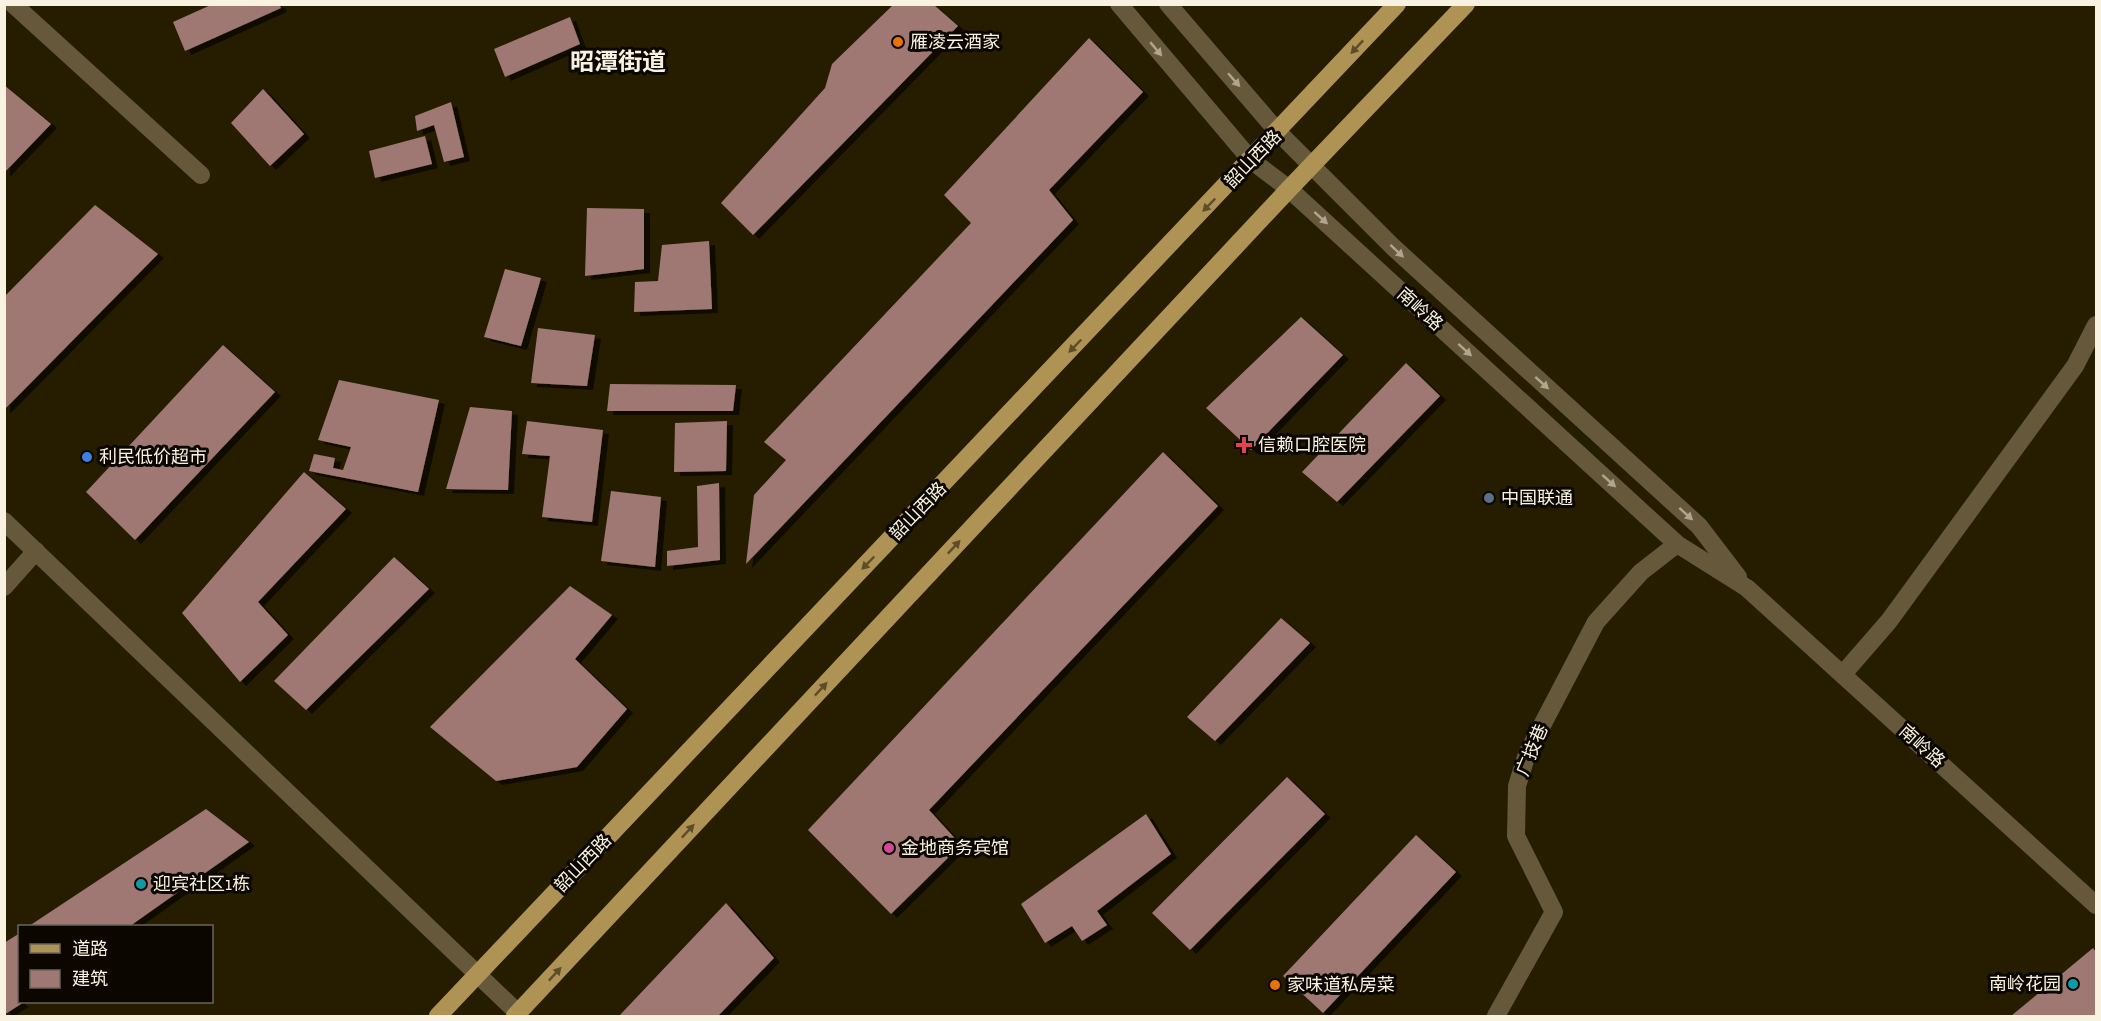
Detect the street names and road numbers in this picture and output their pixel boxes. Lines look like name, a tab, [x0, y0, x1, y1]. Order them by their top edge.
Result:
street label: 韶山西路	[1220, 125, 1286, 193]
street label: 南岭路	[1393, 283, 1447, 335]
street label: 韶山西路	[885, 477, 951, 545]
street label: 南岭路	[1895, 720, 1949, 772]
street label: 广技巷	[1511, 721, 1553, 779]
street label: 韶山西路	[550, 829, 616, 897]

